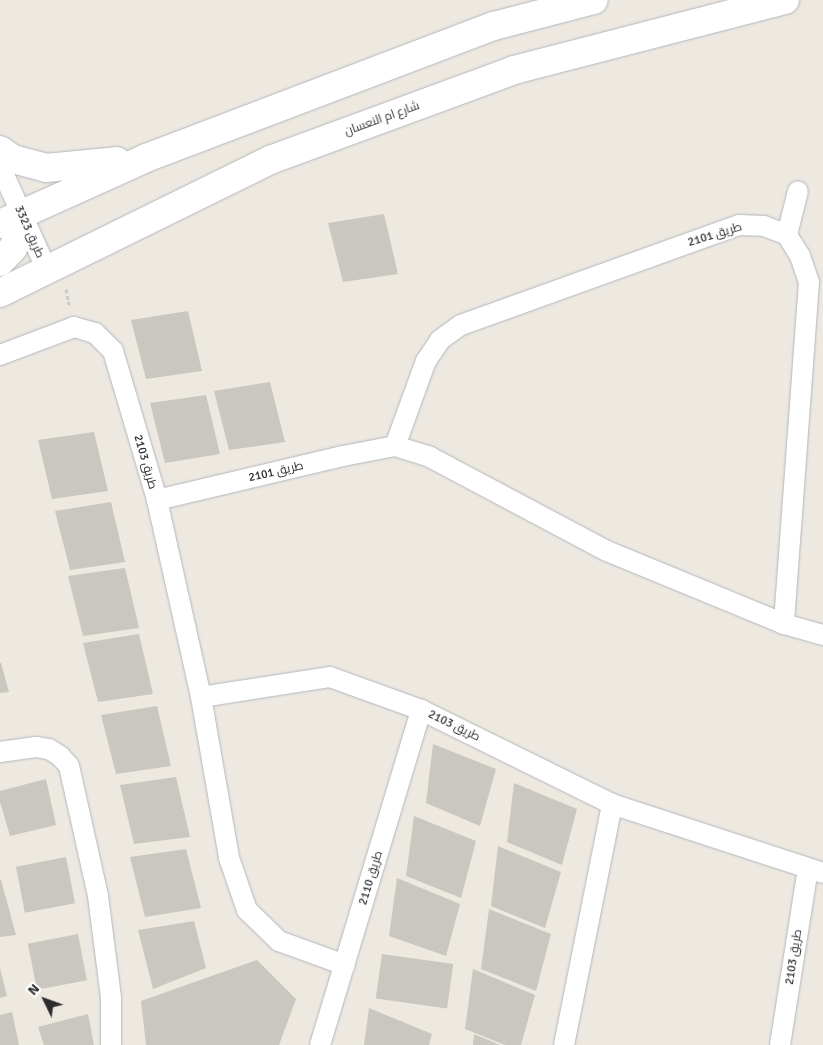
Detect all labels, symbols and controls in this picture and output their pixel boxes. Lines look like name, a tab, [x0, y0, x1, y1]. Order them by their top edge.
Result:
street label: شارع ام النعسان	[343, 99, 421, 139]
street label: طريق 3323	[11, 204, 47, 260]
street label: طريق 2101	[686, 220, 744, 250]
street label: طريق 2103	[130, 433, 160, 491]
street label: طريق 2101	[247, 459, 305, 485]
street label: طريق 2103	[426, 707, 482, 745]
street label: طريق 2110	[356, 849, 386, 907]
street label: طريق 2103	[783, 928, 805, 986]
north arrow	[20, 975, 70, 1025]
text: N	[24, 980, 43, 999]

